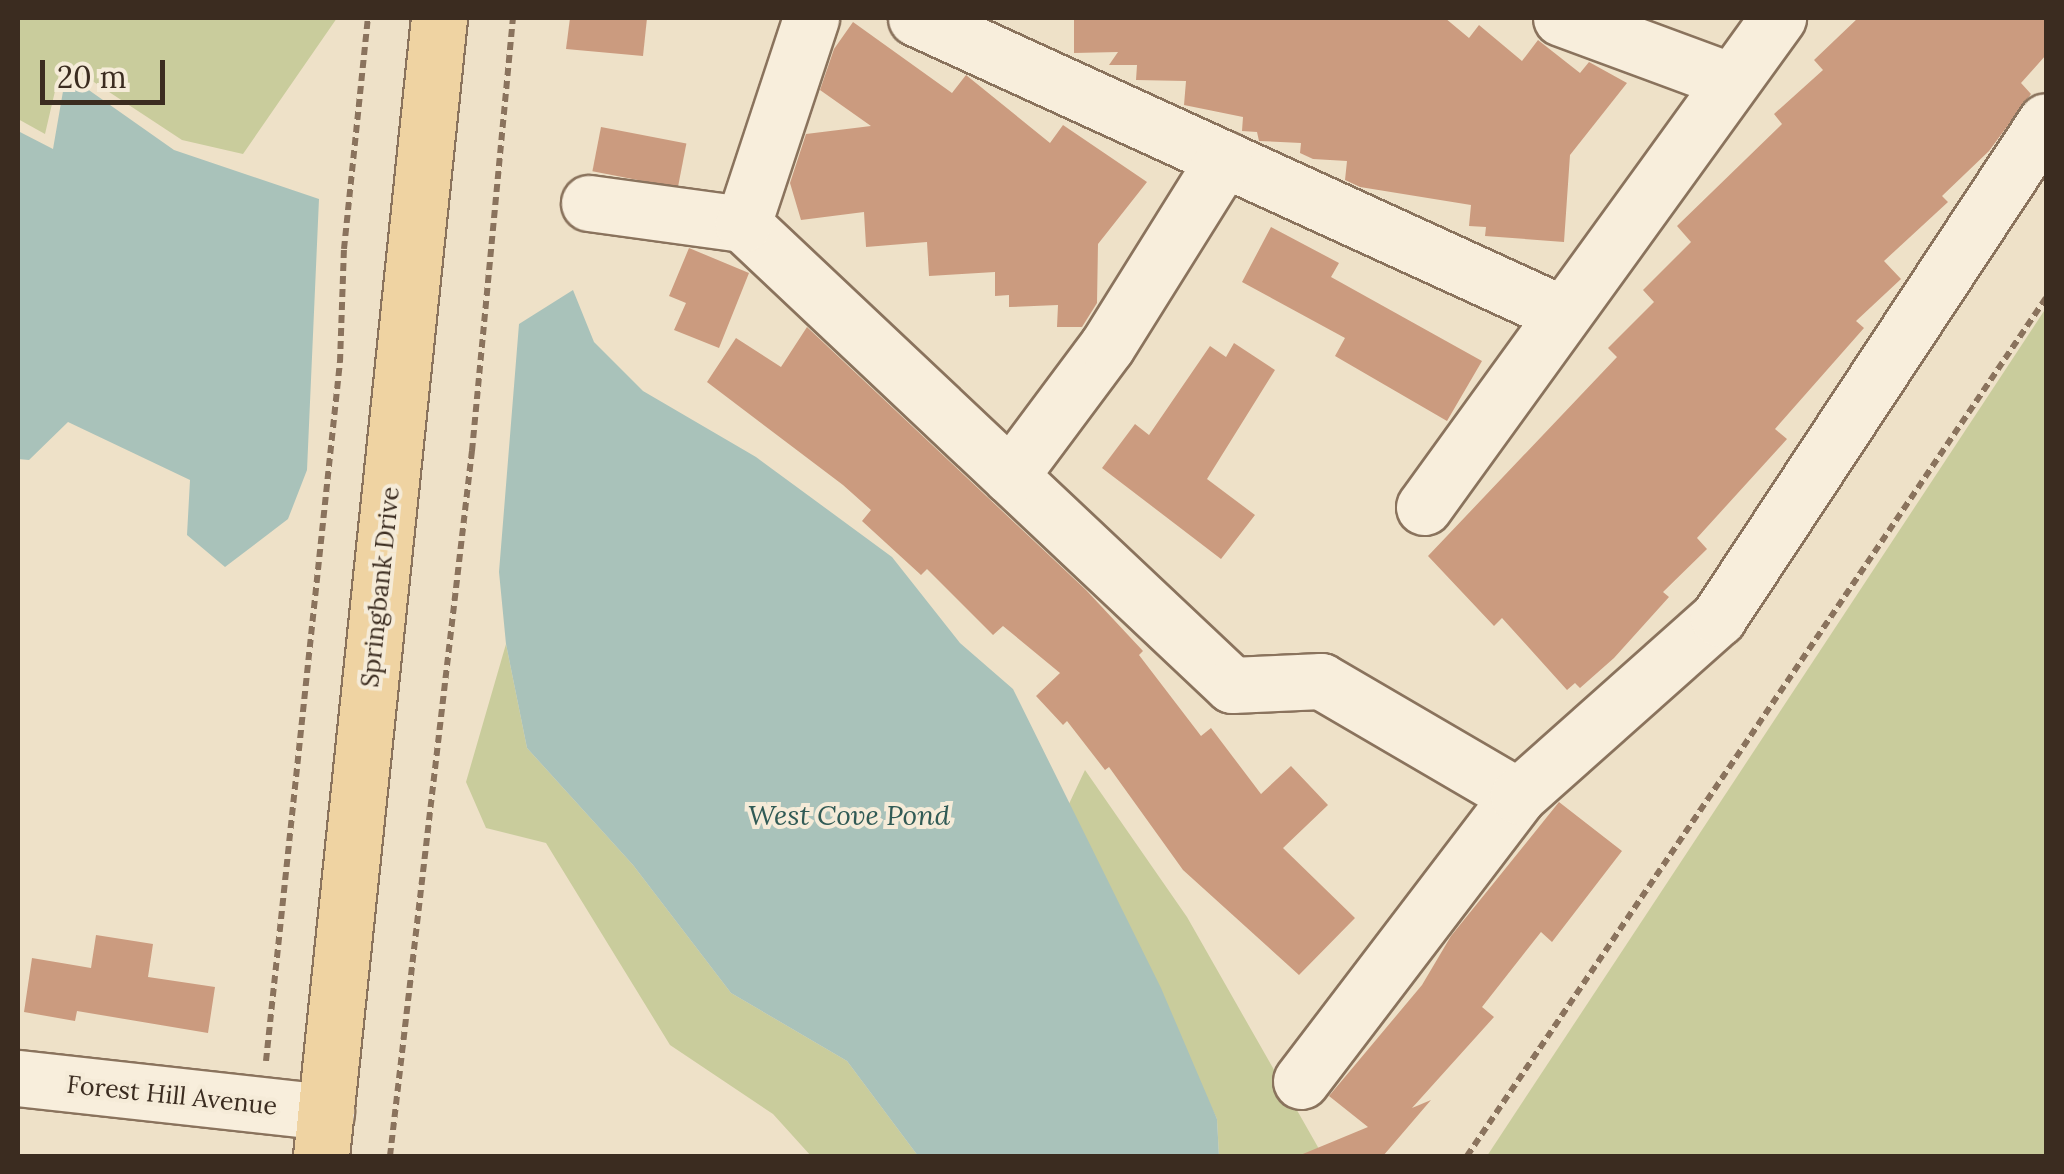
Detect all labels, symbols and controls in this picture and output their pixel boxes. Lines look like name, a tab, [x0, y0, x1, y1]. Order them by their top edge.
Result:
scale bar	[45, 40, 170, 102]
text: 20 m	[57, 58, 126, 96]
street label: Springbank Drive	[355, 485, 405, 689]
water label: West Cove Pond	[748, 798, 950, 832]
street label: Forest Hill Avenue	[65, 1069, 279, 1121]

